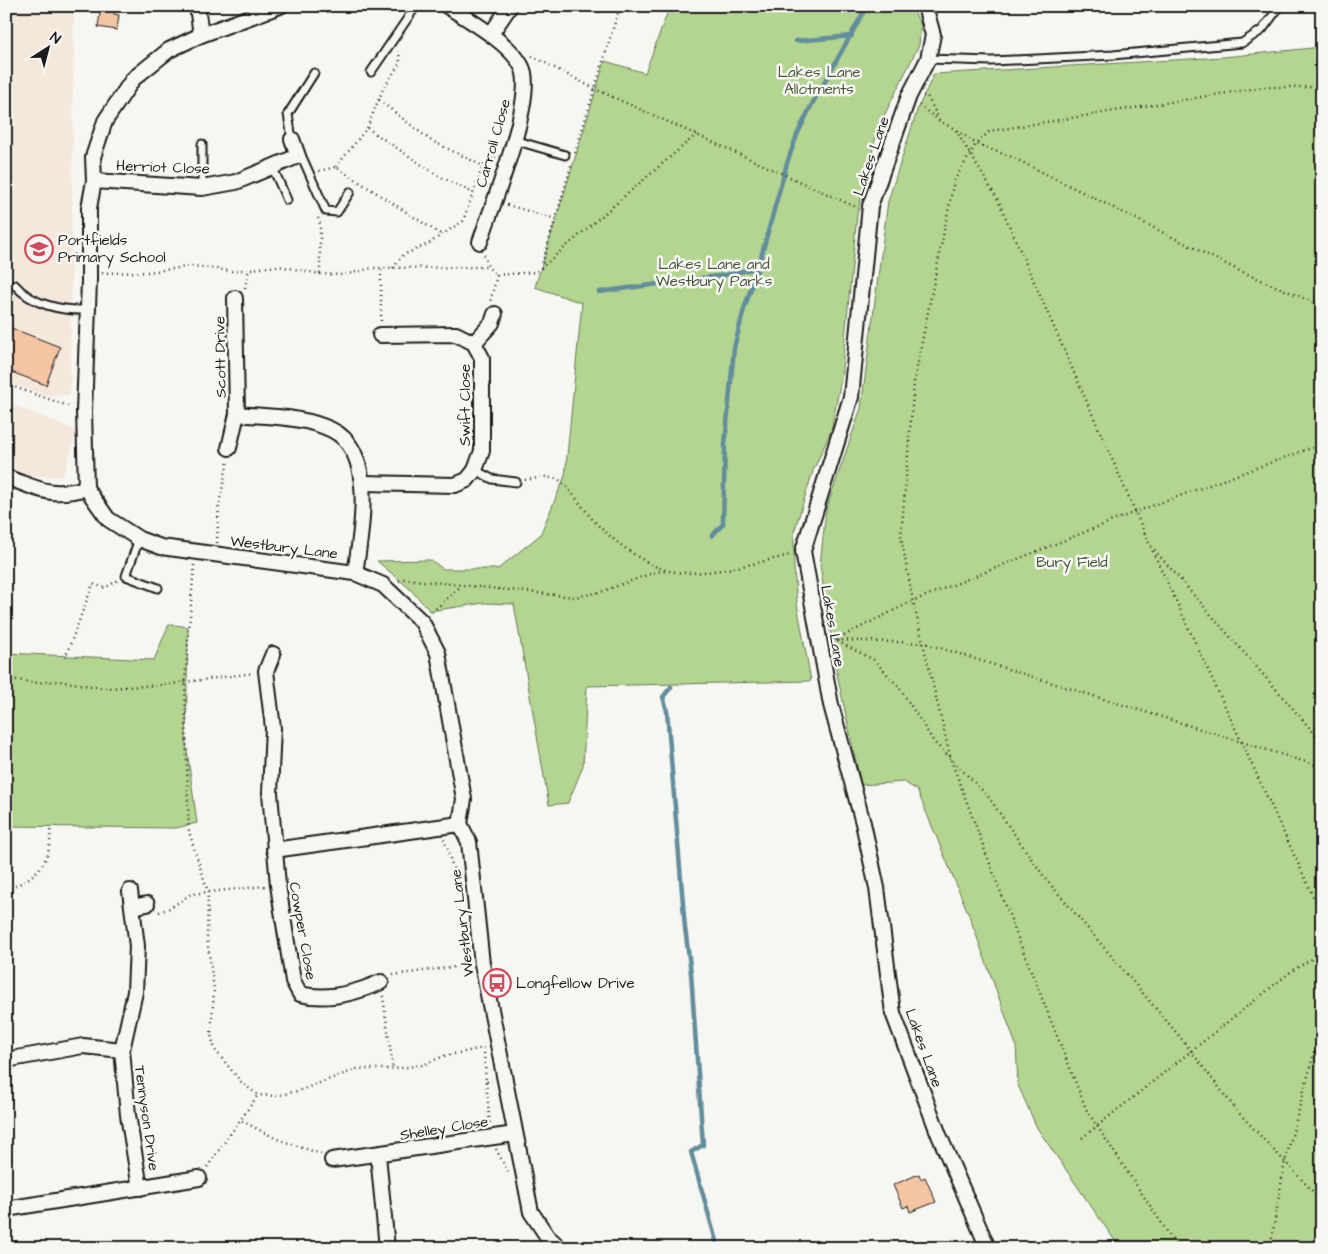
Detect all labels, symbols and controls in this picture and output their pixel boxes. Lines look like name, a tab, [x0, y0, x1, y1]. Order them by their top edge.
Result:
north arrow	[22, 22, 72, 72]
text: N	[46, 28, 65, 49]
park label: Lakes Lane Allotments	[778, 62, 860, 100]
street label: Carroll Close	[471, 96, 516, 190]
street label: Lakes Lane	[848, 114, 895, 199]
street label: Herriot Close	[116, 155, 210, 180]
place label: Portfields Primary School	[58, 230, 166, 269]
school or university icon: Portfields Primary School	[24, 234, 54, 264]
park label: Lakes Lane and Westbury Parks	[656, 254, 773, 293]
street label: Scott Drive	[209, 316, 232, 398]
street label: Swift Close	[455, 364, 476, 446]
street label: Westbury Lane	[229, 530, 339, 565]
park label: Bury Field	[1036, 552, 1108, 574]
street label: Lakes Lane	[815, 584, 850, 669]
street label: Westbury Lane	[445, 868, 480, 978]
street label: Cowper Close	[284, 881, 321, 982]
bus stop icon: Longfellow Drive	[482, 968, 512, 998]
place label: Longfellow Drive	[516, 973, 635, 995]
street label: Lakes Lane	[900, 1006, 948, 1091]
street label: Tennyson Drive	[128, 1064, 164, 1172]
street label: Shelley Close	[398, 1111, 490, 1147]

